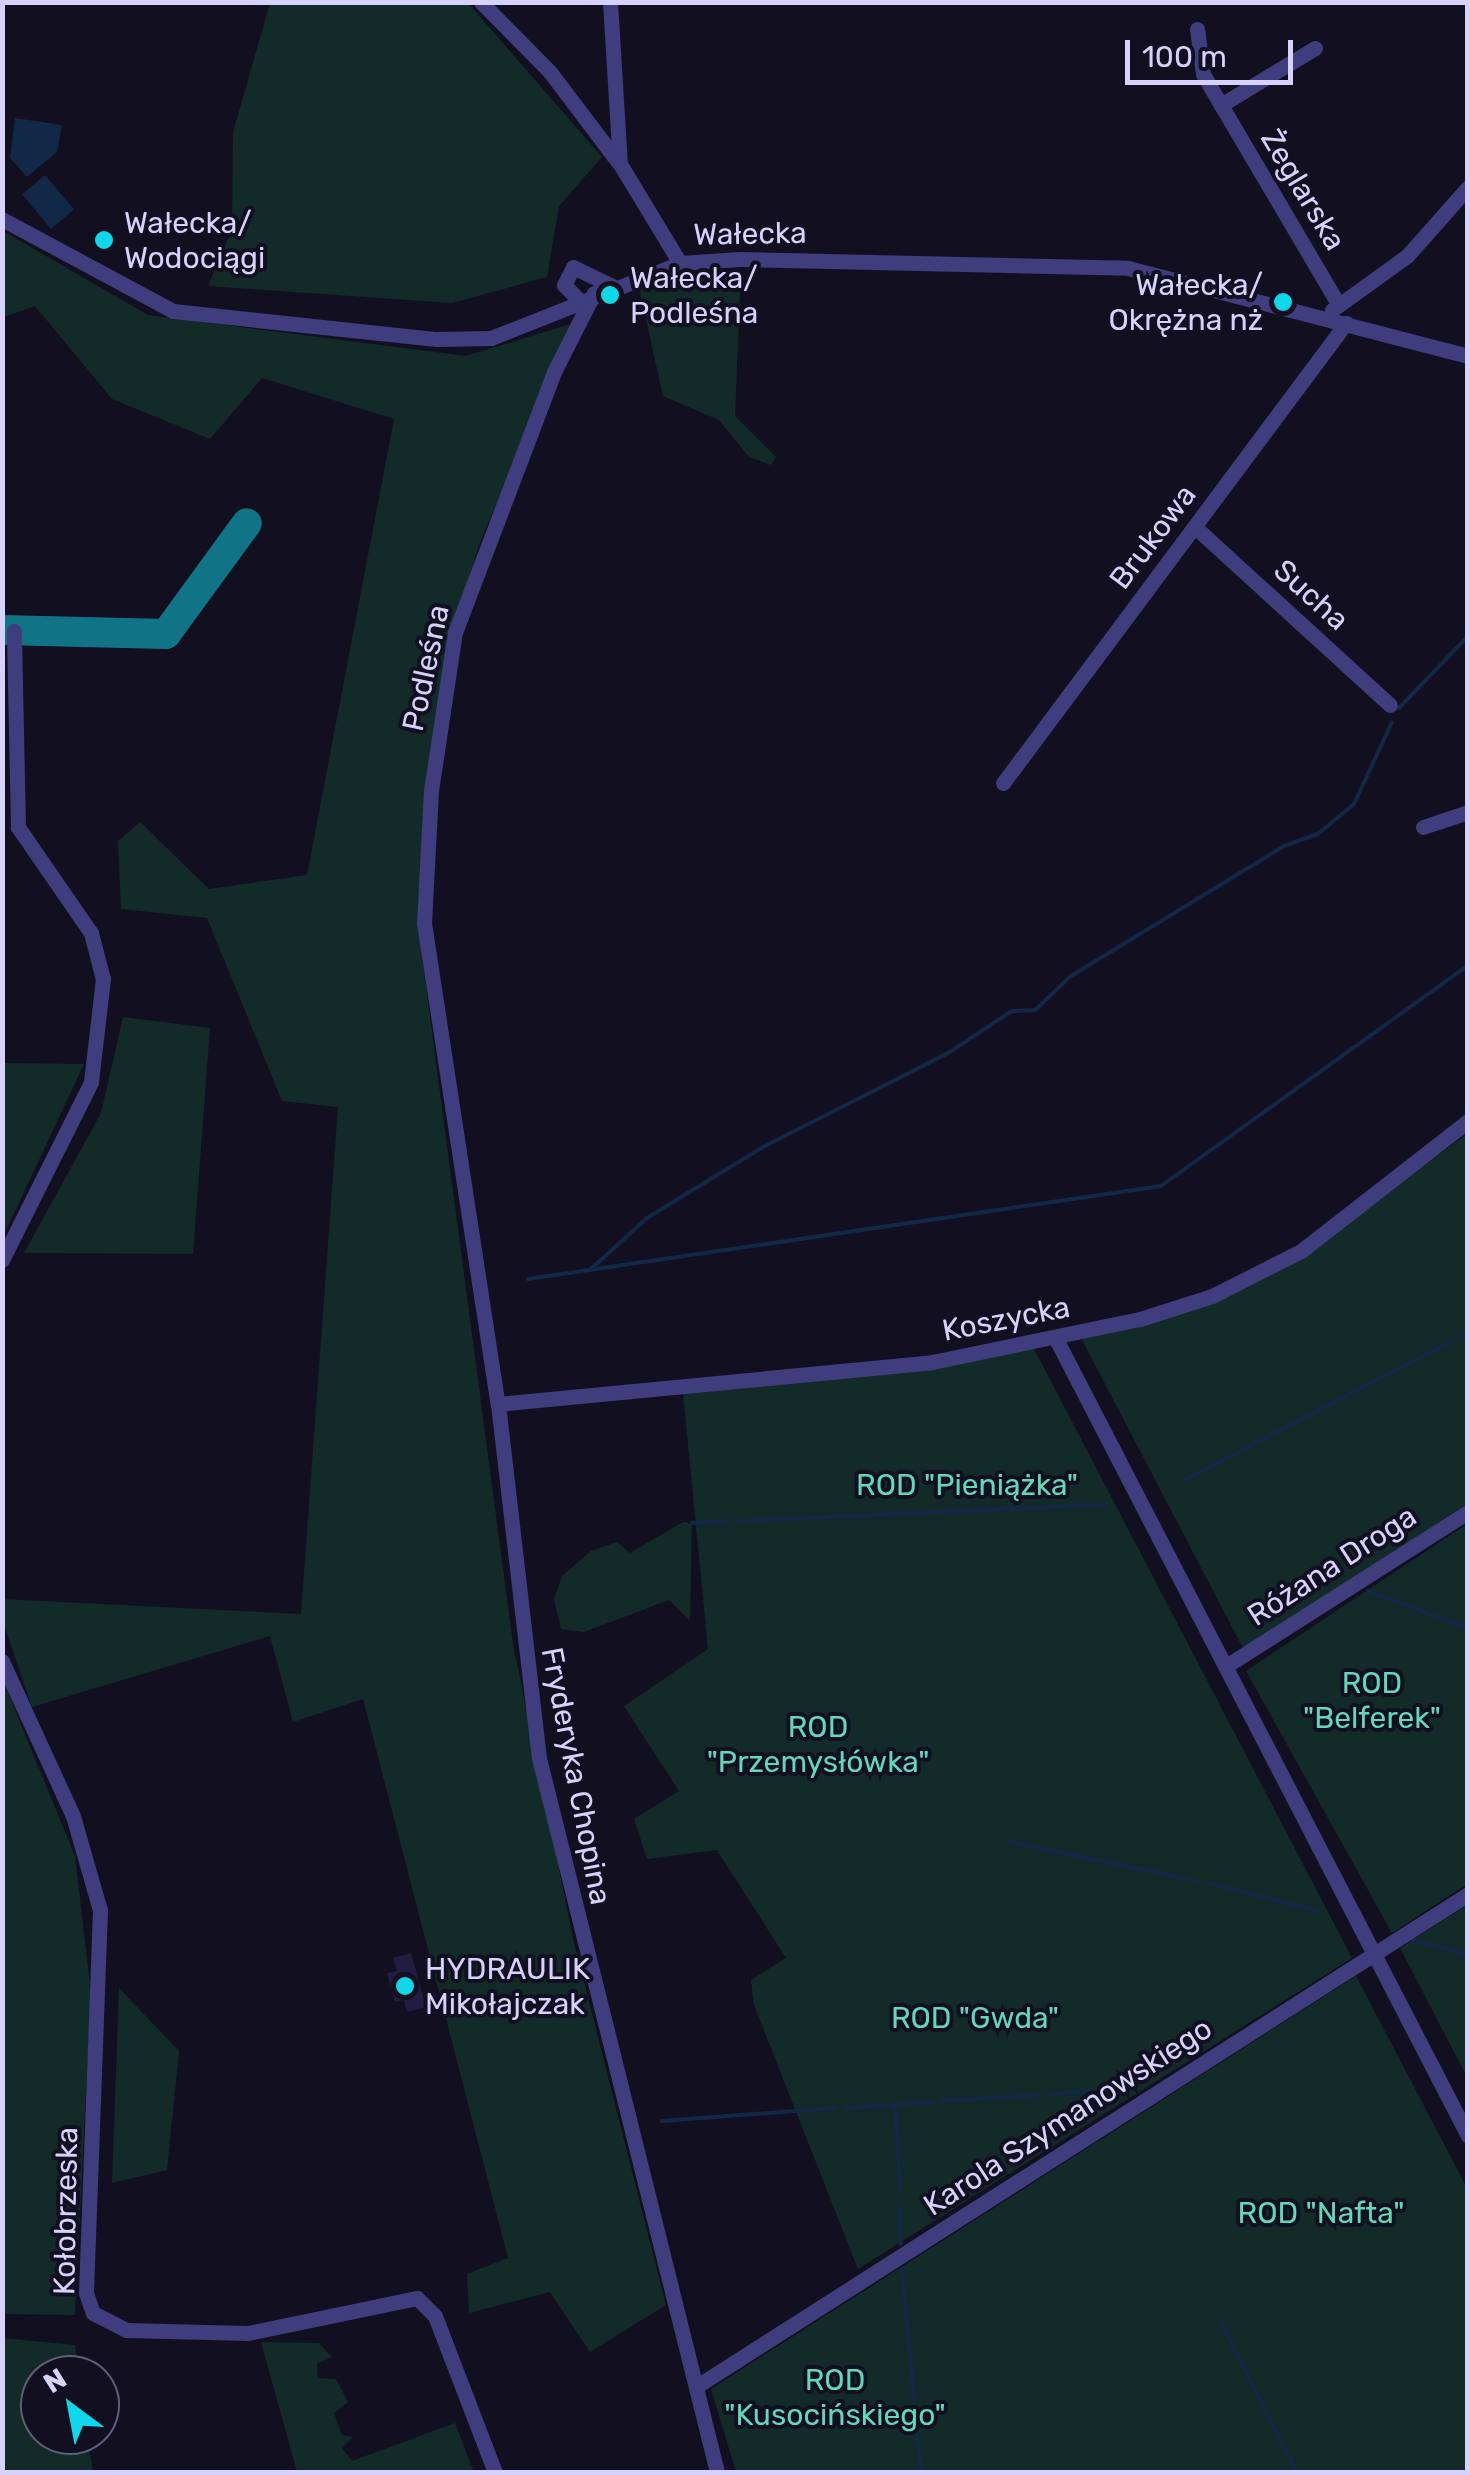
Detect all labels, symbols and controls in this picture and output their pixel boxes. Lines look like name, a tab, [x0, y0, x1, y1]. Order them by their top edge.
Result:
scale bar	[1130, 20, 1298, 82]
text: 100 m	[1142, 39, 1227, 75]
street label: Żeglarska	[1253, 123, 1353, 257]
place label: Wałecka/ Wodociągi	[124, 205, 265, 276]
street label: Wałecka	[693, 215, 807, 253]
marker: Wałecka/ Wodociągi	[93, 229, 115, 251]
place label: Wałecka/ Podleśna	[630, 260, 758, 330]
place label: Wałecka/ Okrężna nż	[1108, 267, 1263, 338]
marker: Wałecka/ Podleśna	[599, 284, 621, 306]
marker: Wałecka/ Okrężna nż	[1272, 291, 1294, 313]
street label: Brukowa	[1102, 478, 1204, 596]
street label: Sucha	[1266, 552, 1356, 638]
street label: Podleśna	[395, 602, 457, 734]
street label: Koszycka	[939, 1289, 1073, 1349]
park label: ROD "Pieniążka"	[856, 1467, 1078, 1503]
street label: Różana Droga	[1241, 1498, 1423, 1634]
street label: Fryderyka Chopina	[533, 1644, 619, 1908]
park label: ROD "Belferek"	[1303, 1665, 1441, 1736]
park label: ROD "Przemysłówka"	[707, 1709, 929, 1780]
place label: HYDRAULIK Mikołajczak	[425, 1951, 590, 2022]
marker: HYDRAULIK Mikołajczak	[394, 1975, 416, 1997]
park label: ROD "Gwda"	[891, 2000, 1059, 2036]
street label: Karola Szymanowskiego	[917, 2010, 1219, 2224]
street label: Kołobrzeska	[47, 2127, 85, 2295]
park label: ROD "Nafta"	[1238, 2195, 1404, 2231]
north arrow	[20, 2355, 120, 2455]
text: N	[38, 2362, 72, 2400]
park label: ROD "Kusocińskiego"	[724, 2362, 946, 2432]

